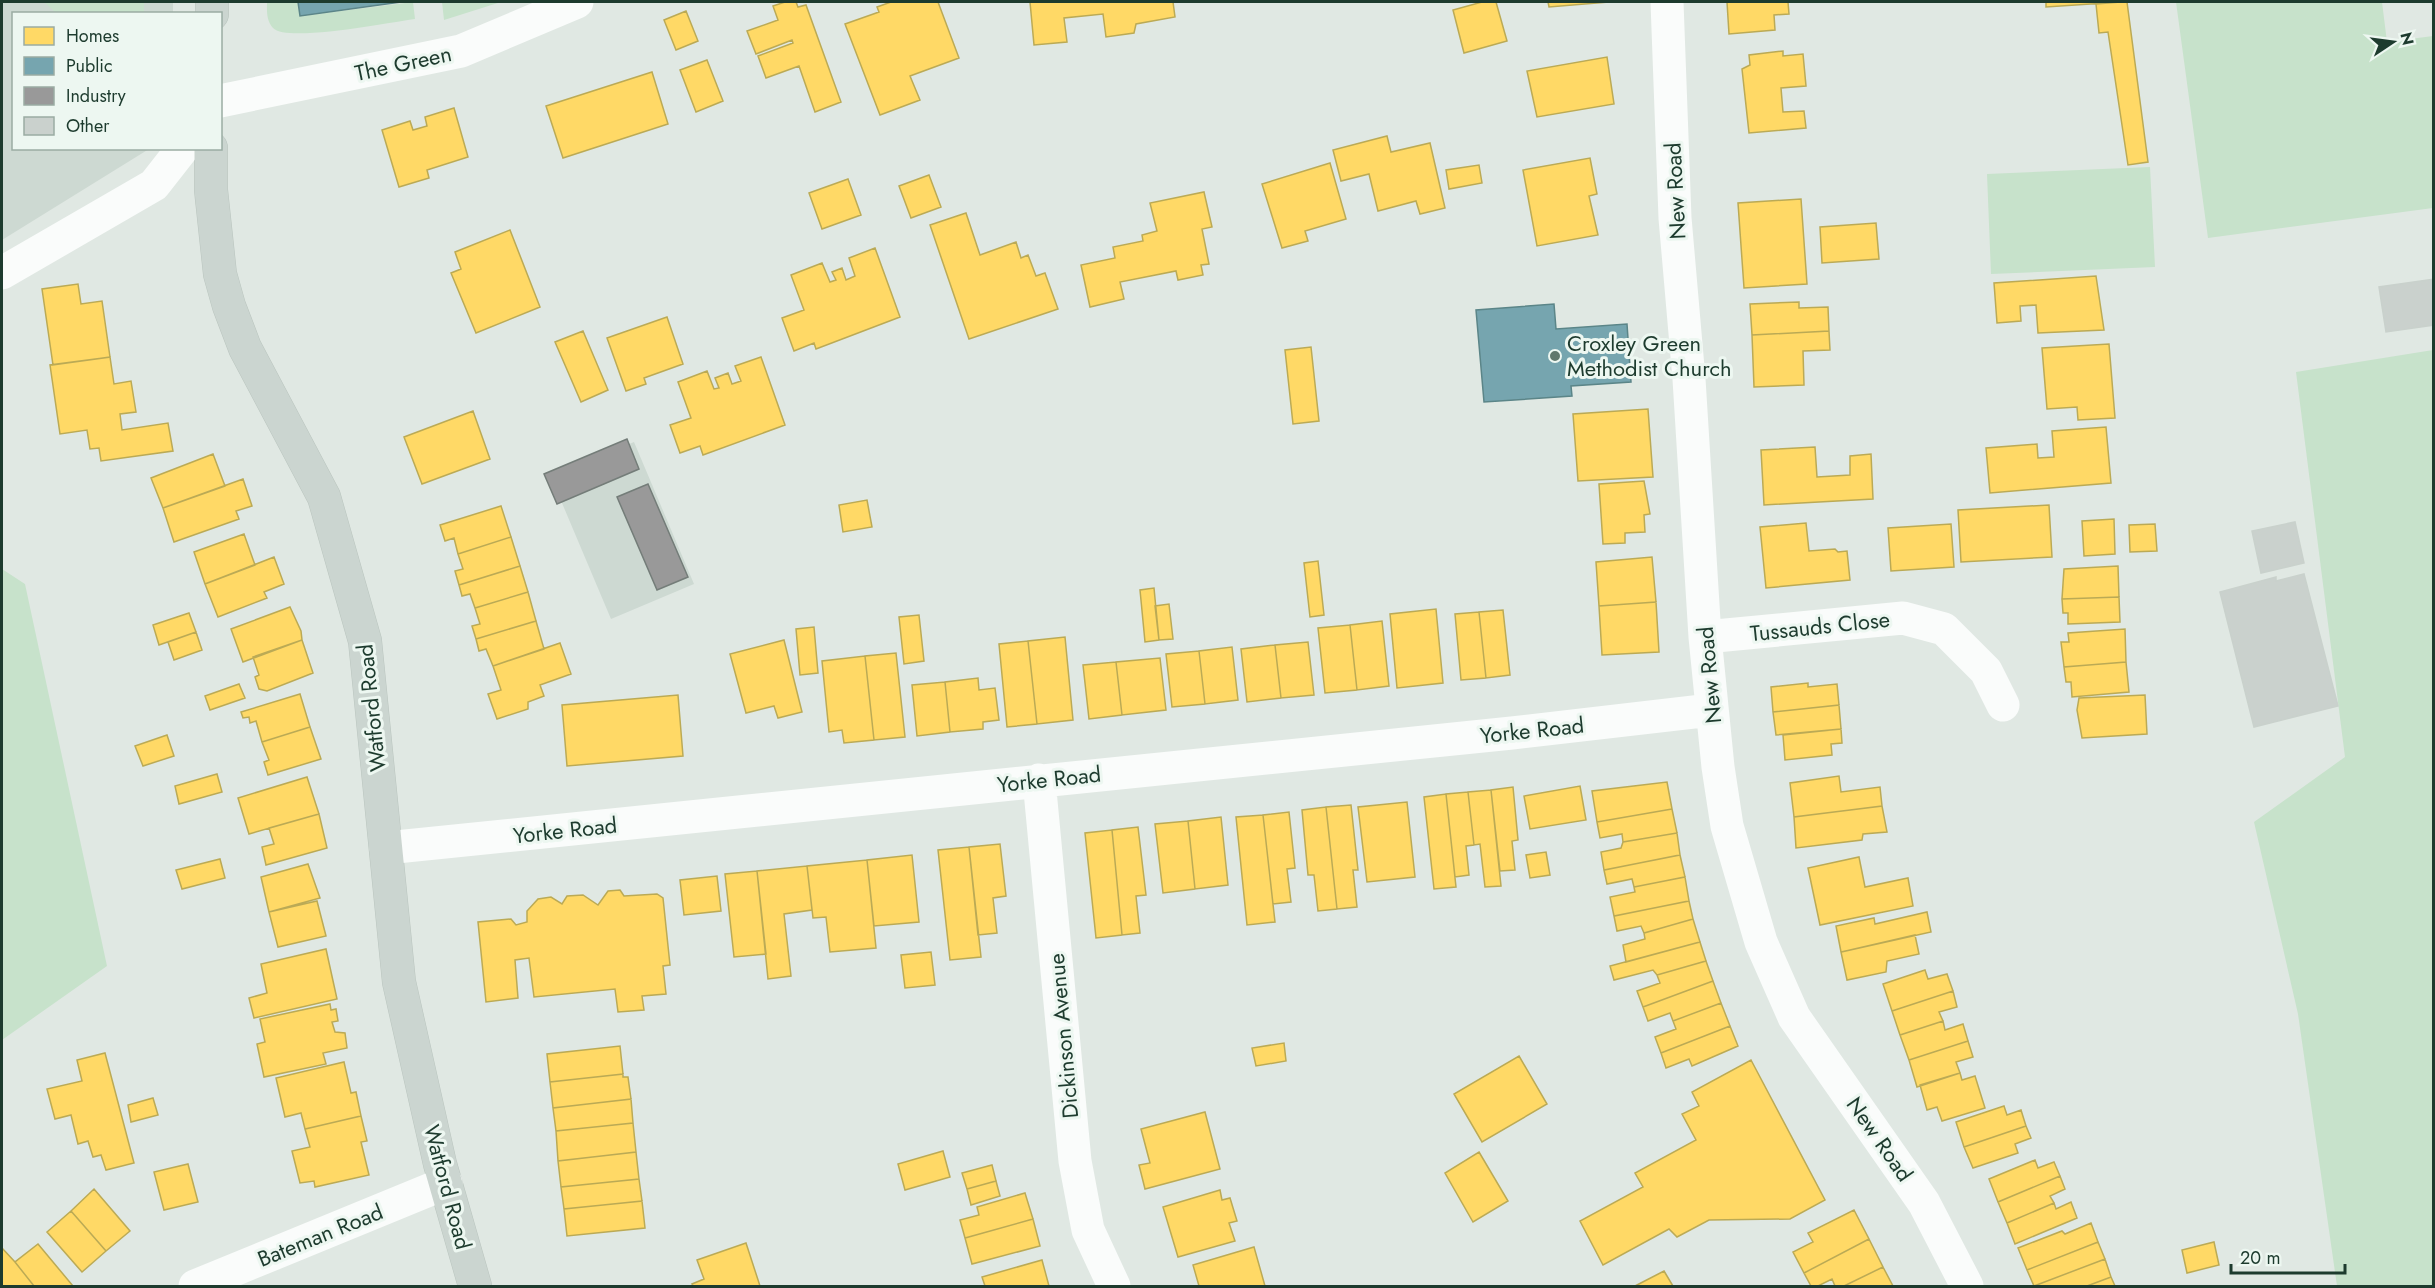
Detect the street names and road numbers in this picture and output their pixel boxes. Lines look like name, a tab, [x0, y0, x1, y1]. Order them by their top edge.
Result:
street label: The Green	[352, 37, 454, 89]
street label: New Road	[1656, 142, 1694, 240]
street label: Tussauds Close	[1749, 603, 1891, 649]
street label: New Road	[1689, 625, 1729, 725]
street label: Watford Road	[348, 643, 394, 773]
street label: Yorke Road	[1478, 709, 1586, 751]
street label: Yorke Road	[995, 758, 1103, 800]
street label: Yorke Road	[511, 809, 619, 851]
street label: Dickinson Avenue	[1040, 952, 1086, 1120]
street label: New Road	[1839, 1090, 1921, 1188]
street label: Watford Road	[416, 1121, 480, 1253]
street label: Bateman Road	[252, 1195, 388, 1275]

